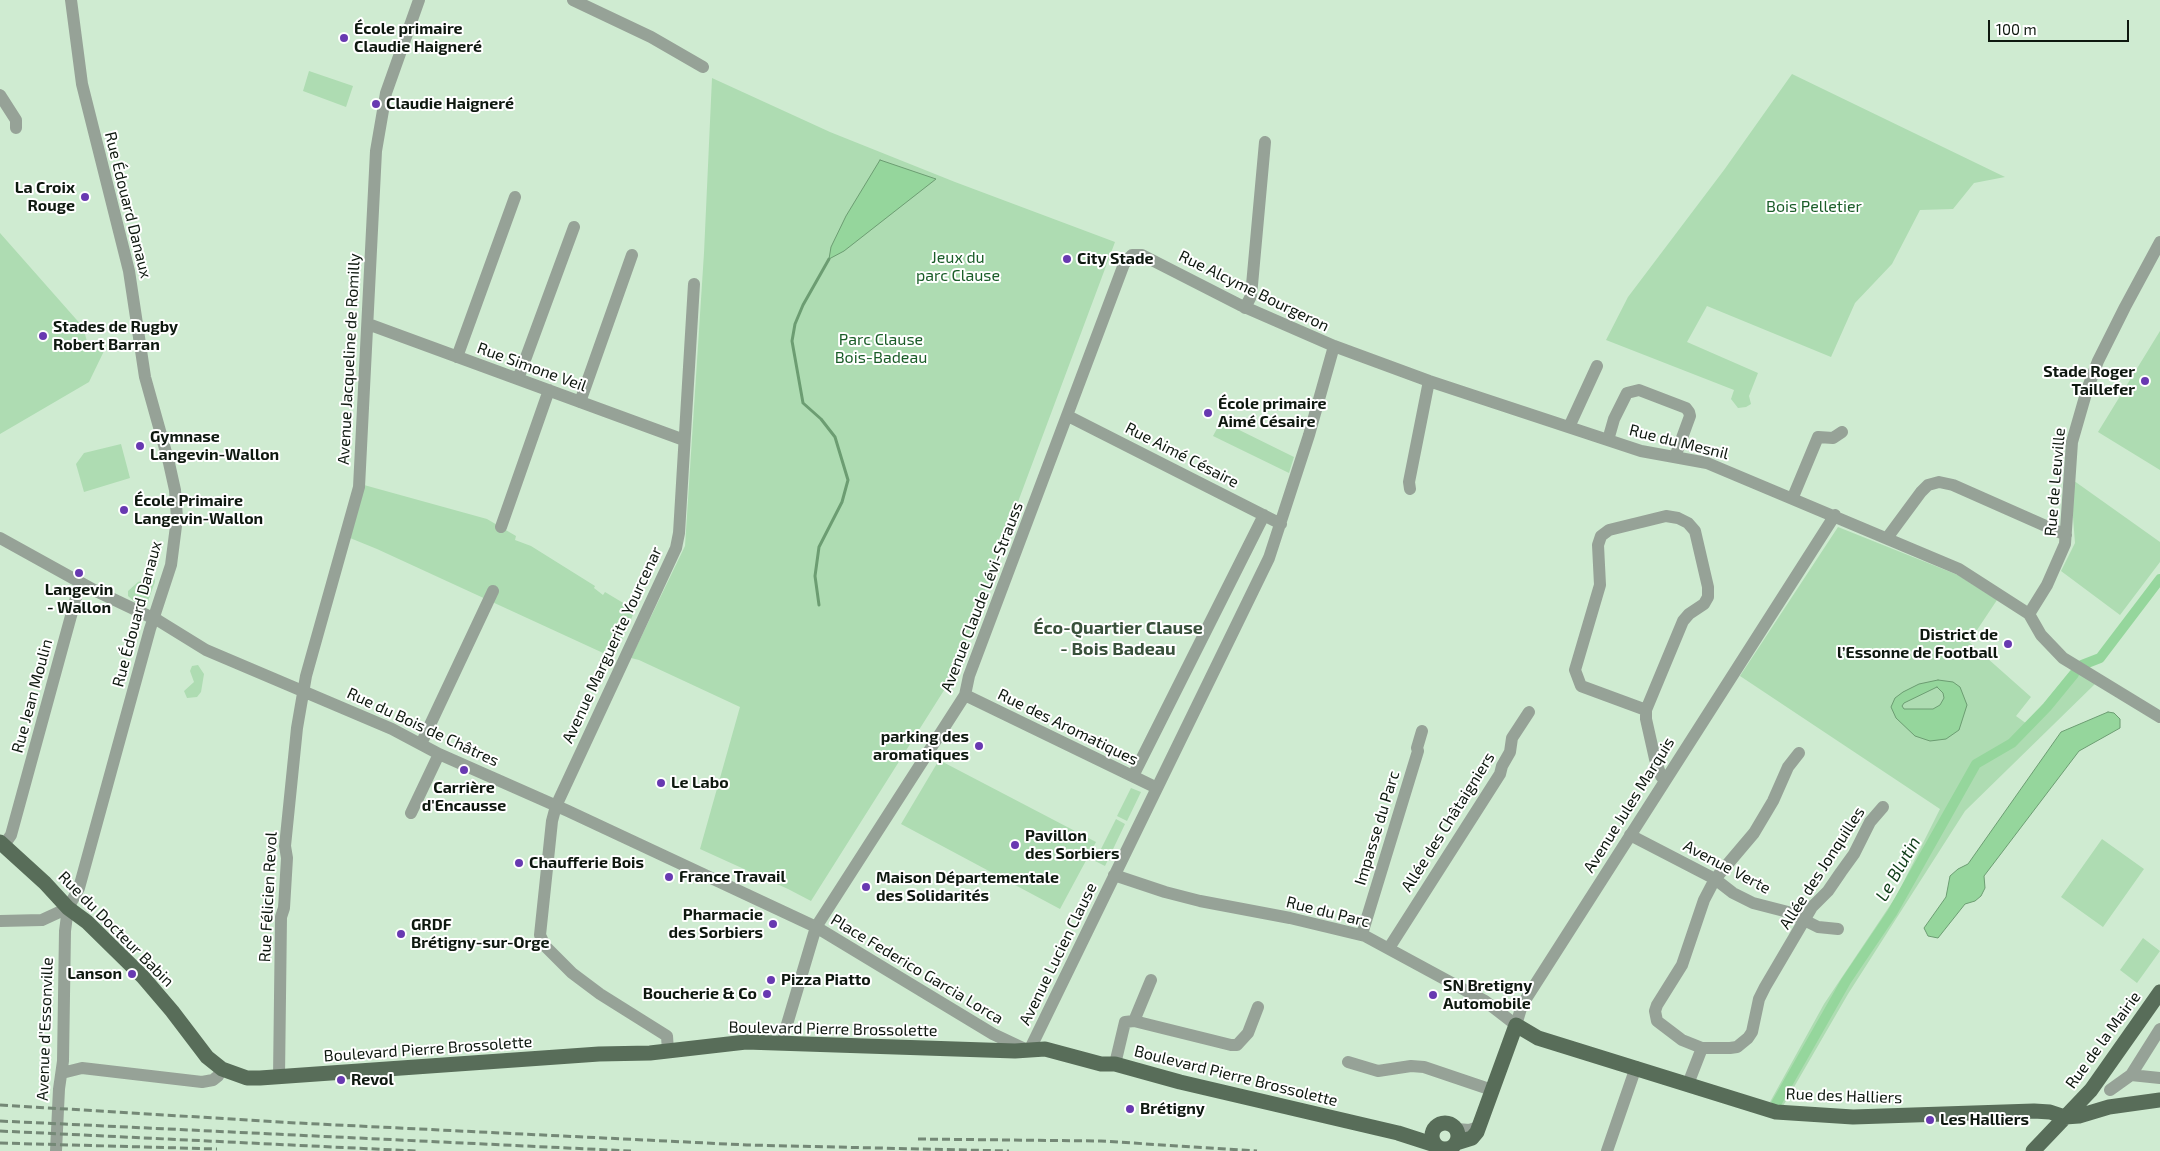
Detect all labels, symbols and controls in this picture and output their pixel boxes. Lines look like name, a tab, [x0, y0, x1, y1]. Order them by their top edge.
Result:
scale bar	[1990, 10, 2131, 42]
place label: École primaire Claudie Haigneré	[354, 19, 482, 57]
text: 100 m	[1996, 20, 2037, 38]
marker: École primaire Claudie Haigneré	[338, 32, 350, 44]
place label: Claudie Haigneré	[386, 94, 514, 114]
marker: Claudie Haigneré	[370, 98, 382, 110]
street label: Rue Édouard Danaux	[101, 130, 155, 280]
place label: La Croix Rouge	[15, 178, 75, 216]
marker: La Croix Rouge	[79, 191, 91, 203]
park label: Bois Pelletier	[1766, 197, 1862, 217]
street label: Rue Alcyme Bourgeron	[1176, 246, 1332, 336]
park label: Jeux du parc Clause	[916, 248, 1000, 286]
place label: City Stade	[1077, 249, 1153, 269]
street label: Avenue Jacqueline de Romilly	[334, 253, 364, 465]
marker: City Stade	[1061, 253, 1073, 265]
place label: Stades de Rugby Robert Barran	[53, 317, 178, 355]
marker: Stades de Rugby Robert Barran	[37, 330, 49, 342]
park label: Parc Clause Bois-Badeau	[835, 330, 927, 368]
street label: Rue Simone Veil	[475, 338, 589, 396]
place label: Stade Roger Taillefer	[2043, 362, 2135, 400]
marker: Stade Roger Taillefer	[2139, 375, 2151, 387]
place label: École primaire Aimé Césaire	[1218, 394, 1327, 432]
marker: École primaire Aimé Césaire	[1202, 407, 1214, 419]
street label: Rue Aimé Césaire	[1122, 418, 1242, 492]
street label: Rue du Mesnil	[1627, 420, 1731, 464]
place label: Gymnase Langevin-Wallon	[150, 427, 279, 465]
street label: Rue de Leuville	[2041, 427, 2069, 537]
marker: Gymnase Langevin-Wallon	[134, 440, 146, 452]
place label: École Primaire Langevin-Wallon	[134, 491, 263, 529]
street label: Avenue Claude Lévi-Strauss	[937, 499, 1027, 695]
marker: École Primaire Langevin-Wallon	[118, 504, 130, 516]
street label: Rue Édouard Danaux	[108, 539, 166, 689]
street label: Avenue Marguerite Yourcenar	[558, 544, 666, 746]
marker: Langevin - Wallon	[73, 567, 85, 579]
place label: Langevin - Wallon	[45, 580, 113, 618]
district label: Éco-Quartier Clause - Bois Badeau	[1033, 617, 1203, 660]
place label: District de l’Essonne de Football	[1837, 625, 1998, 663]
street label: Rue Jean Moulin	[8, 637, 56, 755]
marker: District de l’Essonne de Football	[2002, 638, 2014, 650]
street label: Rue du Bois de Châtres	[344, 683, 502, 771]
street label: Rue des Aromatiques	[995, 685, 1141, 769]
place label: parking des aromatiques	[873, 727, 969, 765]
street label: Avenue Jules Marquis	[1579, 734, 1679, 876]
marker: parking des aromatiques	[973, 740, 985, 752]
street label: Allée des Châtaigniers	[1397, 749, 1499, 895]
marker: Carrière d'Encausse	[458, 764, 470, 776]
street label: Impasse du Parc	[1350, 768, 1404, 888]
place label: Le Labo	[671, 773, 729, 793]
marker: Le Labo	[655, 777, 667, 789]
place label: Carrière d'Encausse	[422, 778, 506, 816]
street label: Allée des Jonquilles	[1775, 803, 1869, 933]
place label: Pavillon des Sorbiers	[1025, 826, 1119, 864]
street label: Rue Félicien Revol	[255, 831, 281, 963]
water label: Le Blutin	[1871, 833, 1925, 905]
street label: Avenue Verte	[1680, 836, 1774, 898]
marker: Pavillon des Sorbiers	[1009, 839, 1021, 851]
place label: Chaufferie Bois	[529, 853, 644, 873]
marker: Chaufferie Bois	[513, 857, 525, 869]
street label: Rue du Docteur Babin	[54, 867, 178, 991]
place label: France Travail	[679, 867, 786, 887]
place label: Maison Départementale des Solidarités	[876, 868, 1059, 906]
marker: France Travail	[663, 871, 675, 883]
street label: Avenue Lucien Clause	[1015, 880, 1101, 1028]
marker: Maison Départementale des Solidarités	[860, 881, 872, 893]
street label: Rue du Parc	[1284, 892, 1372, 932]
place label: Pharmacie des Sorbiers	[669, 905, 763, 943]
street label: Place Federico Garcia Lorca	[827, 910, 1007, 1028]
place label: GRDF Brétigny-sur-Orge	[411, 915, 550, 953]
marker: Pharmacie des Sorbiers	[767, 918, 779, 930]
marker: GRDF Brétigny-sur-Orge	[395, 928, 407, 940]
street label: Avenue d'Essonville	[33, 957, 57, 1101]
place label: Lanson	[67, 964, 122, 984]
marker: Lanson	[126, 968, 138, 980]
place label: Pizza Piatto	[781, 970, 871, 990]
marker: Pizza Piatto	[765, 974, 777, 986]
place label: SN Bretigny Automobile	[1443, 976, 1532, 1014]
place label: Boucherie & Co	[643, 984, 757, 1004]
marker: Boucherie & Co	[761, 988, 773, 1000]
street label: Rue de la Mairie	[2061, 988, 2145, 1092]
marker: SN Bretigny Automobile	[1427, 989, 1439, 1001]
street label: Boulevard Pierre Brossolette	[728, 1018, 938, 1040]
street label: Boulevard Pierre Brossolette	[323, 1032, 533, 1066]
street label: Boulevard Pierre Brossolette	[1132, 1041, 1340, 1111]
place label: Revol	[351, 1070, 394, 1090]
marker: Revol	[335, 1074, 347, 1086]
street label: Rue des Halliers	[1785, 1084, 1903, 1108]
place label: Brétigny	[1140, 1099, 1205, 1119]
marker: Brétigny	[1124, 1103, 1136, 1115]
place label: Les Halliers	[1940, 1110, 2029, 1130]
marker: Les Halliers	[1924, 1114, 1936, 1126]

